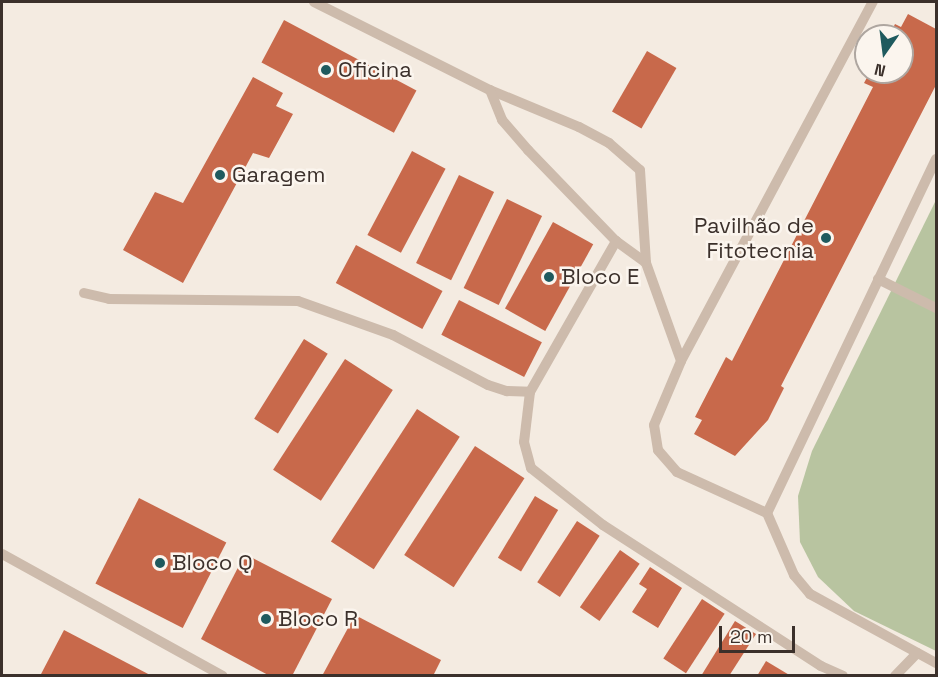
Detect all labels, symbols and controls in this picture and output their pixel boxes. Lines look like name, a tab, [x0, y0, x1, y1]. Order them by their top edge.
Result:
north arrow	[854, 24, 914, 84]
place label: Oficina	[338, 57, 412, 83]
text: N	[872, 59, 888, 81]
marker: Oficina	[319, 63, 333, 77]
place label: Garagem	[232, 162, 326, 188]
marker: Garagem	[213, 168, 227, 182]
place label: Pavilhão de Fitotecnia	[694, 212, 814, 264]
marker: Pavilhão de Fitotecnia	[819, 231, 833, 245]
place label: Bloco E	[561, 264, 639, 290]
marker: Bloco E	[542, 270, 556, 284]
place label: Bloco Q	[172, 550, 253, 576]
marker: Bloco Q	[153, 556, 167, 570]
place label: Bloco R	[278, 606, 358, 632]
marker: Bloco R	[259, 612, 273, 626]
scale bar	[722, 614, 798, 652]
text: 20 m	[730, 625, 773, 648]

